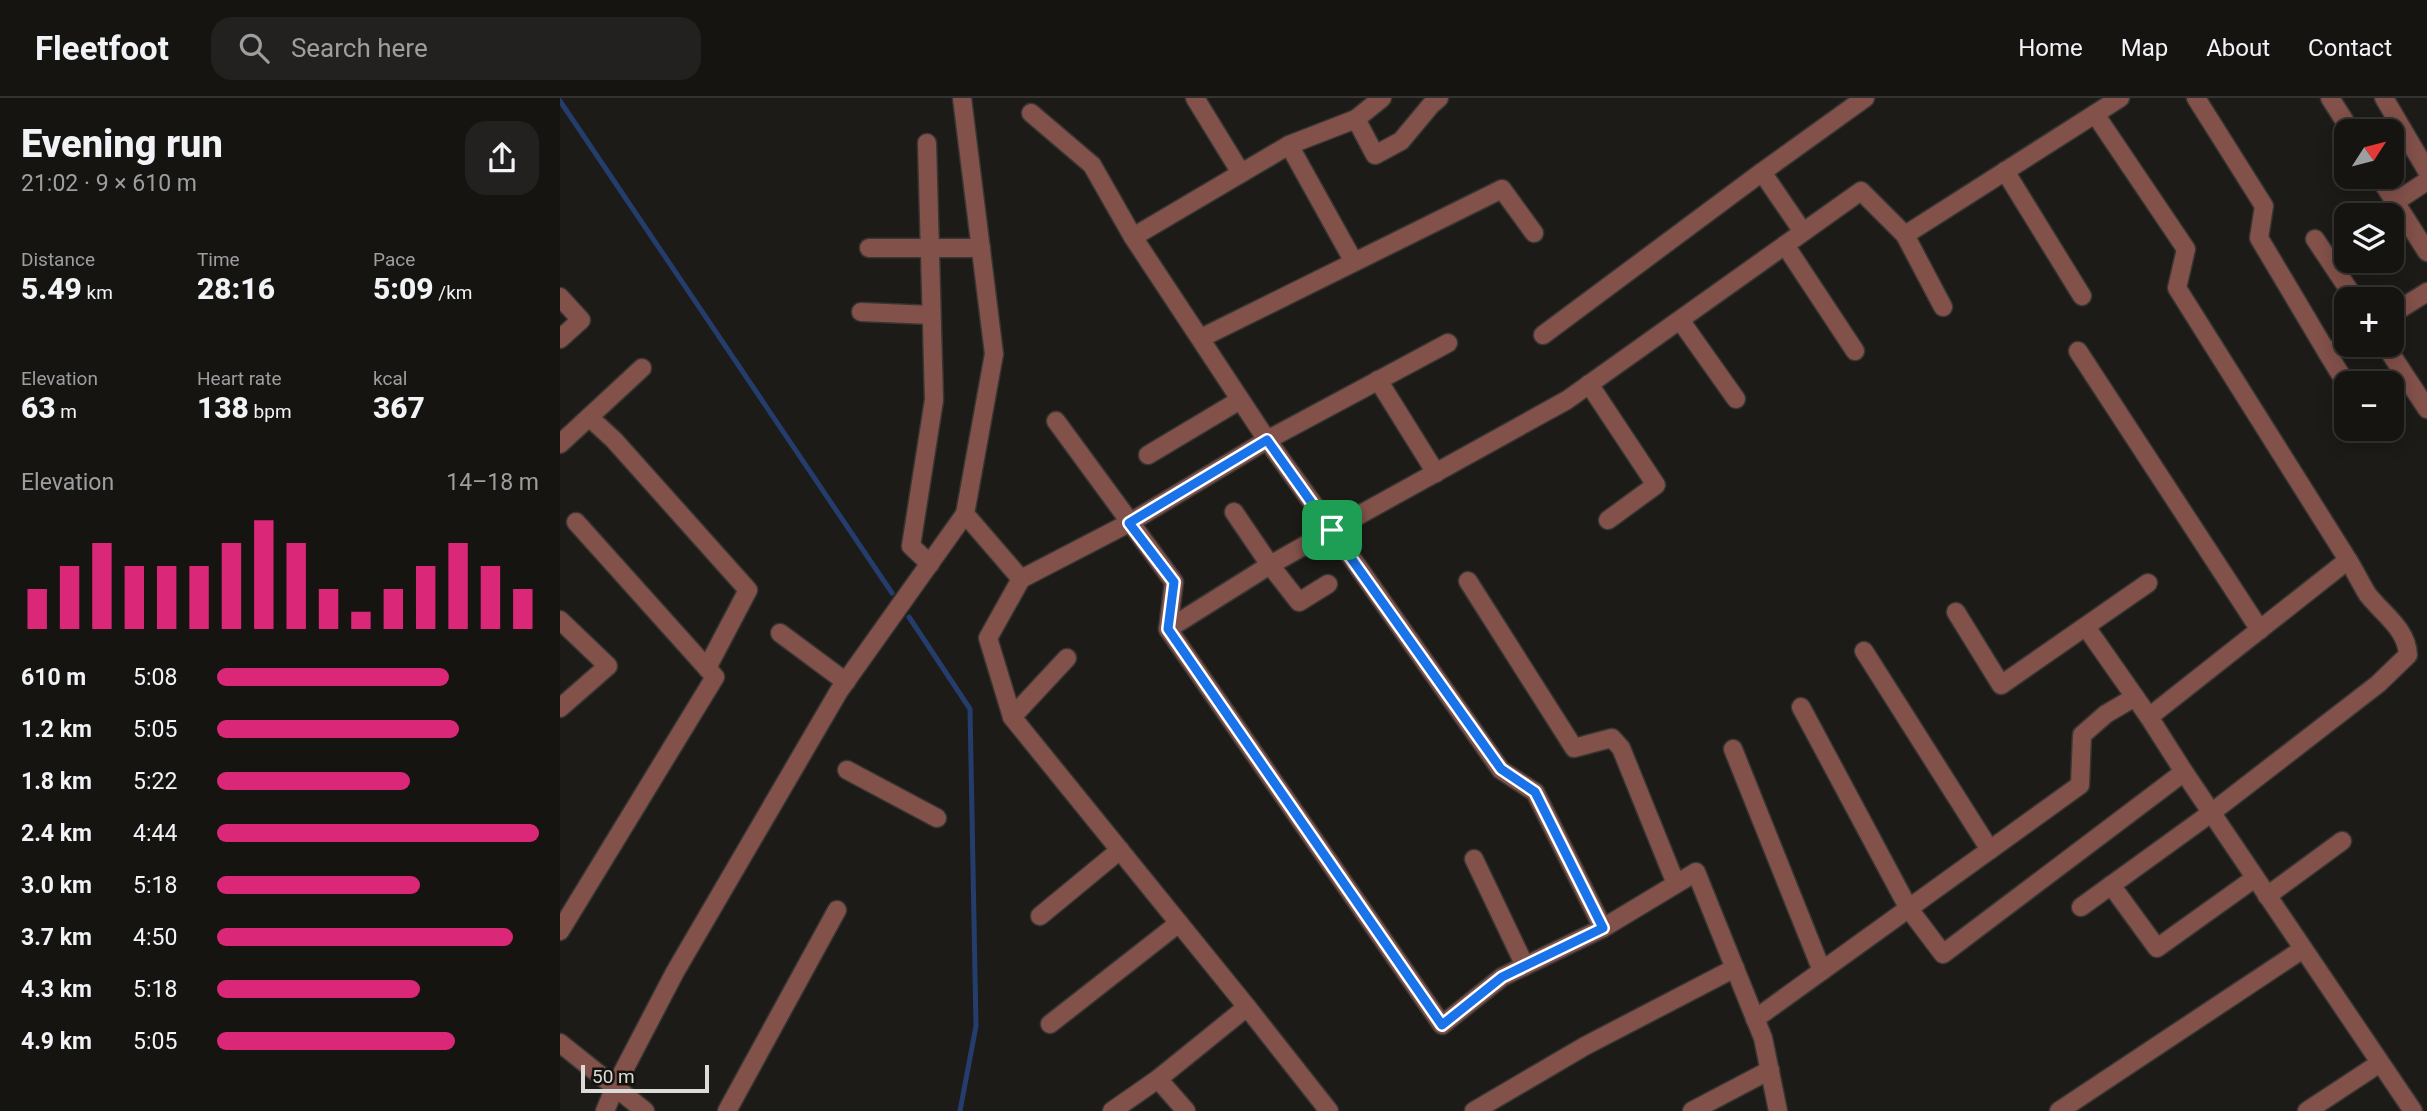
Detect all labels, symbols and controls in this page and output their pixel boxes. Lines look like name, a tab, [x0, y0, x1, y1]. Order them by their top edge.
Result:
search box	[211, 17, 701, 80]
text: Fleetfoot	[35, 29, 169, 68]
icon: search	[235, 29, 273, 67]
text: Search here	[291, 33, 428, 63]
text: Home	[2018, 34, 2083, 62]
text: Map	[2121, 34, 2168, 62]
text: About	[2206, 34, 2270, 62]
text: Contact	[2308, 34, 2392, 62]
north arrow	[2334, 119, 2404, 189]
map controls	[2334, 119, 2404, 441]
button: share	[465, 121, 539, 195]
text: Evening run	[21, 122, 223, 166]
text: 21:02 · 9 × 610 m	[21, 170, 197, 197]
button: layers	[2334, 203, 2404, 273]
text: Distance	[21, 248, 95, 271]
text: Time	[197, 248, 240, 271]
text: Pace	[373, 248, 415, 271]
text: 5.49	[21, 271, 82, 306]
text: 28:16	[197, 271, 275, 306]
text: 5:09	[373, 271, 434, 306]
text: km	[82, 281, 113, 304]
text: /km	[434, 281, 473, 304]
button: +	[2334, 287, 2404, 357]
text: Elevation	[21, 367, 98, 390]
text: Heart rate	[197, 367, 282, 390]
text: kcal	[373, 367, 407, 390]
button: −	[2334, 371, 2404, 441]
text: 63	[21, 390, 56, 425]
text: 138	[197, 390, 249, 425]
text: 367	[373, 390, 425, 425]
text: m	[56, 400, 77, 423]
text: bpm	[249, 400, 292, 423]
text: Elevation	[21, 469, 114, 496]
text: 14–18 m	[446, 469, 539, 496]
pin	[1302, 500, 1362, 560]
icon: arrive	[1313, 511, 1351, 549]
text: 610 m	[21, 664, 86, 691]
text: 5:08	[133, 664, 177, 691]
text: 1.2 km	[21, 716, 92, 743]
text: 5:05	[133, 716, 177, 743]
text: 1.8 km	[21, 768, 92, 795]
text: 5:22	[133, 768, 177, 795]
text: 2.4 km	[21, 820, 92, 847]
text: 4:44	[133, 820, 177, 847]
text: 3.0 km	[21, 872, 92, 899]
text: 5:18	[133, 872, 177, 899]
text: 3.7 km	[21, 924, 92, 951]
text: 4:50	[133, 924, 177, 951]
text: 4.3 km	[21, 976, 92, 1003]
text: 5:18	[133, 976, 177, 1003]
text: 4.9 km	[21, 1028, 92, 1055]
text: 5:05	[133, 1028, 177, 1055]
scale bar	[581, 1062, 709, 1094]
text: 50 m	[592, 1065, 635, 1088]

